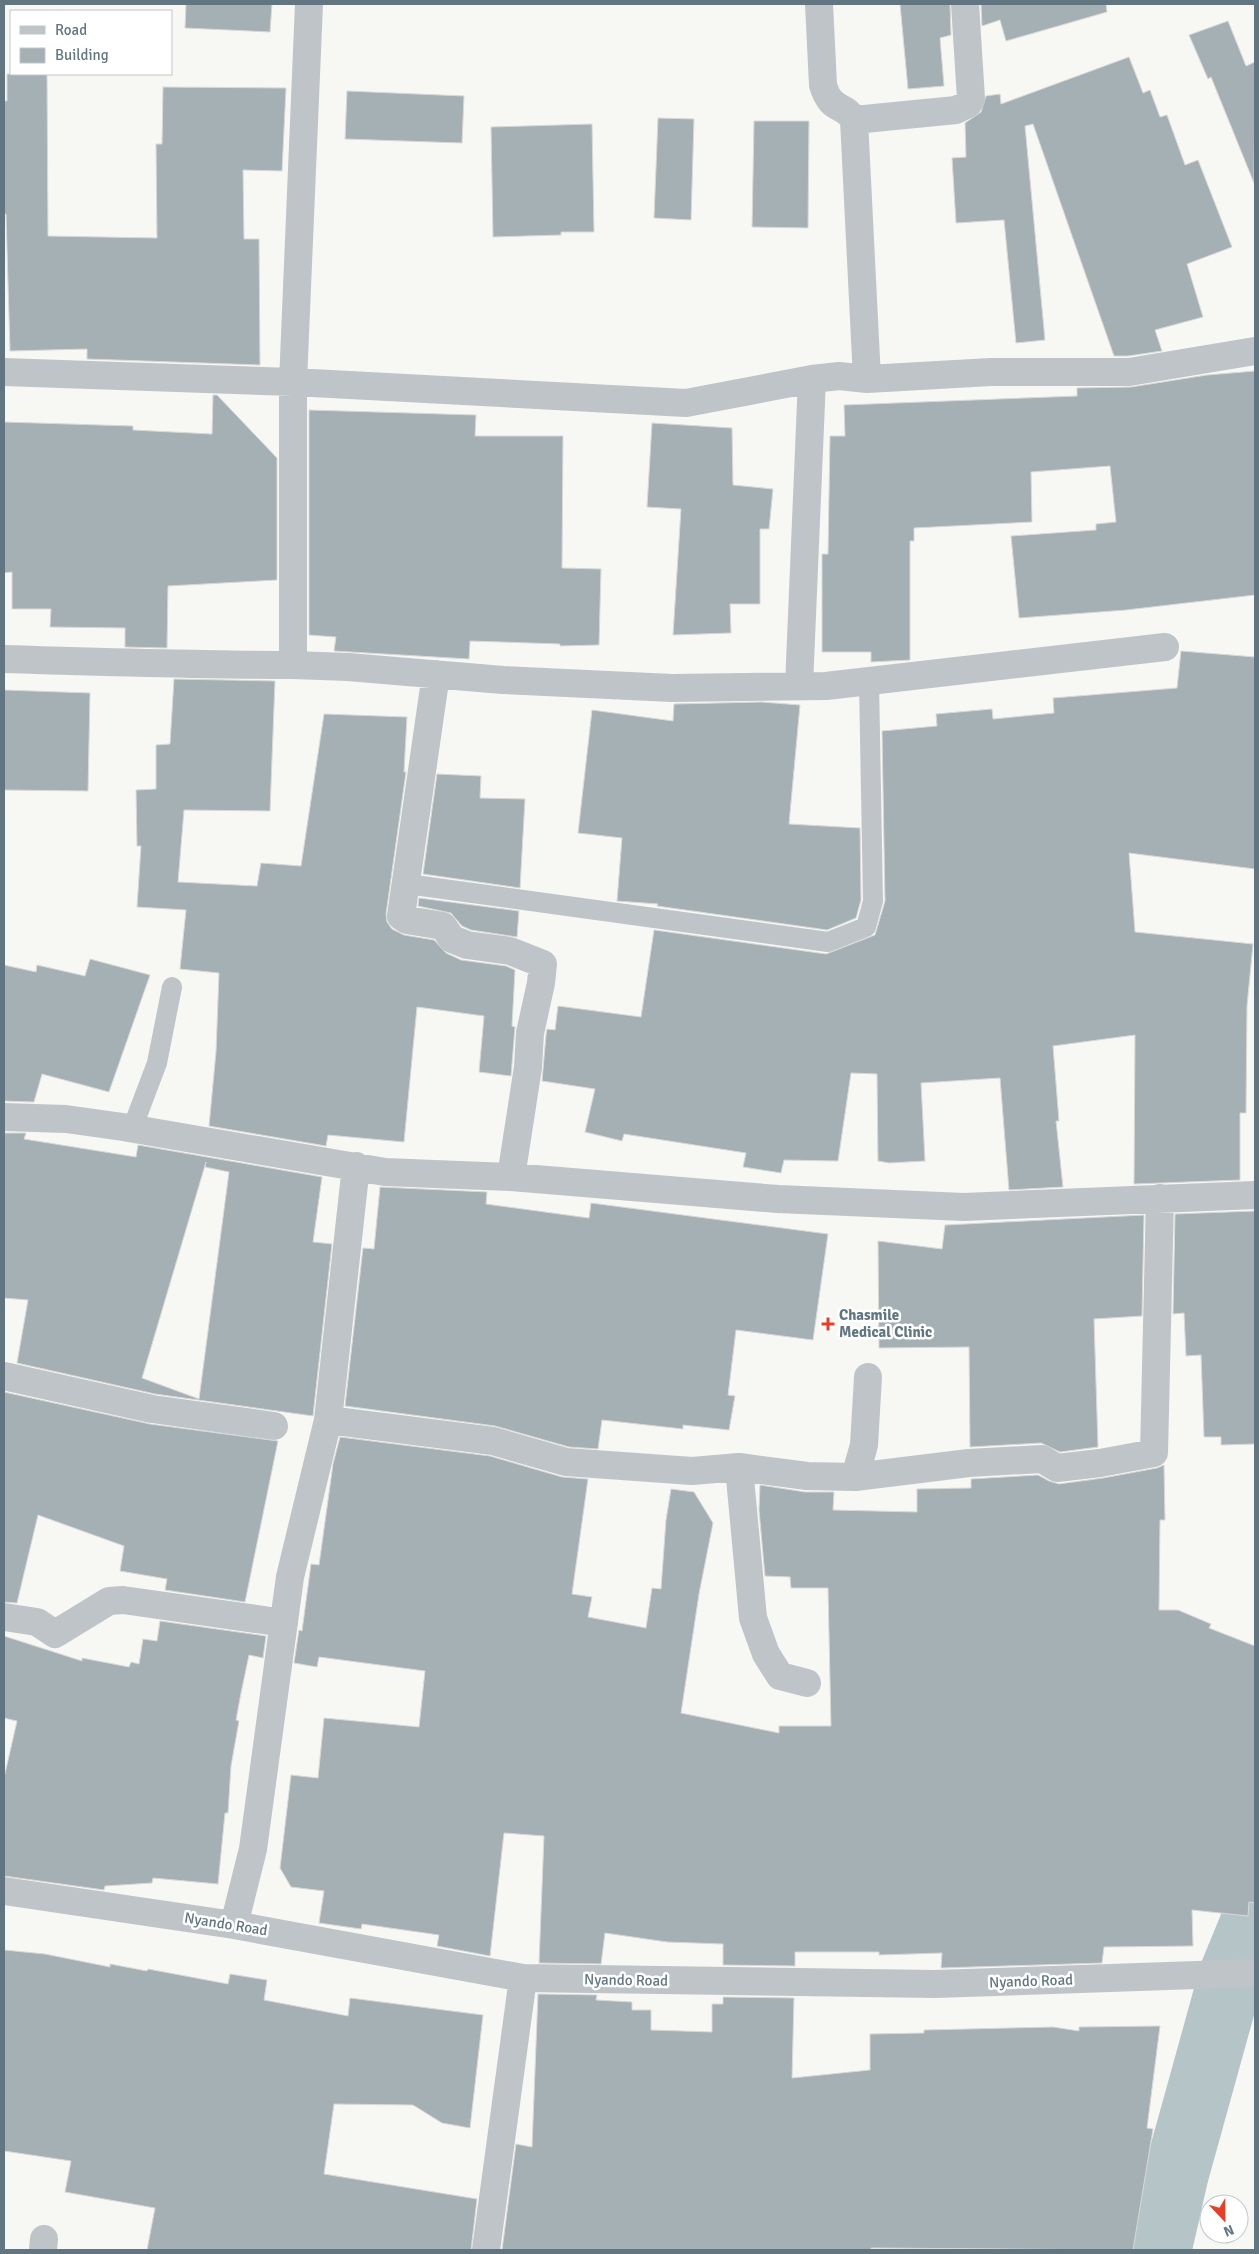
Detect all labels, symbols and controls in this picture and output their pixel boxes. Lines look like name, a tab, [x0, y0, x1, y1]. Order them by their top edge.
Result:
legend	[10, 10, 172, 75]
text: Road	[55, 21, 87, 39]
text: Building	[55, 46, 109, 64]
place label: Chasmile Medical Clinic	[839, 1306, 932, 1341]
marker: Chasmile Medical Clinic	[821, 1317, 835, 1331]
street label: Nyando Road	[183, 1909, 269, 1939]
street label: Nyando Road	[584, 1970, 668, 1990]
street label: Nyando Road	[989, 1971, 1073, 1991]
north arrow	[1199, 2194, 1249, 2244]
text: N	[1221, 2221, 1236, 2240]

